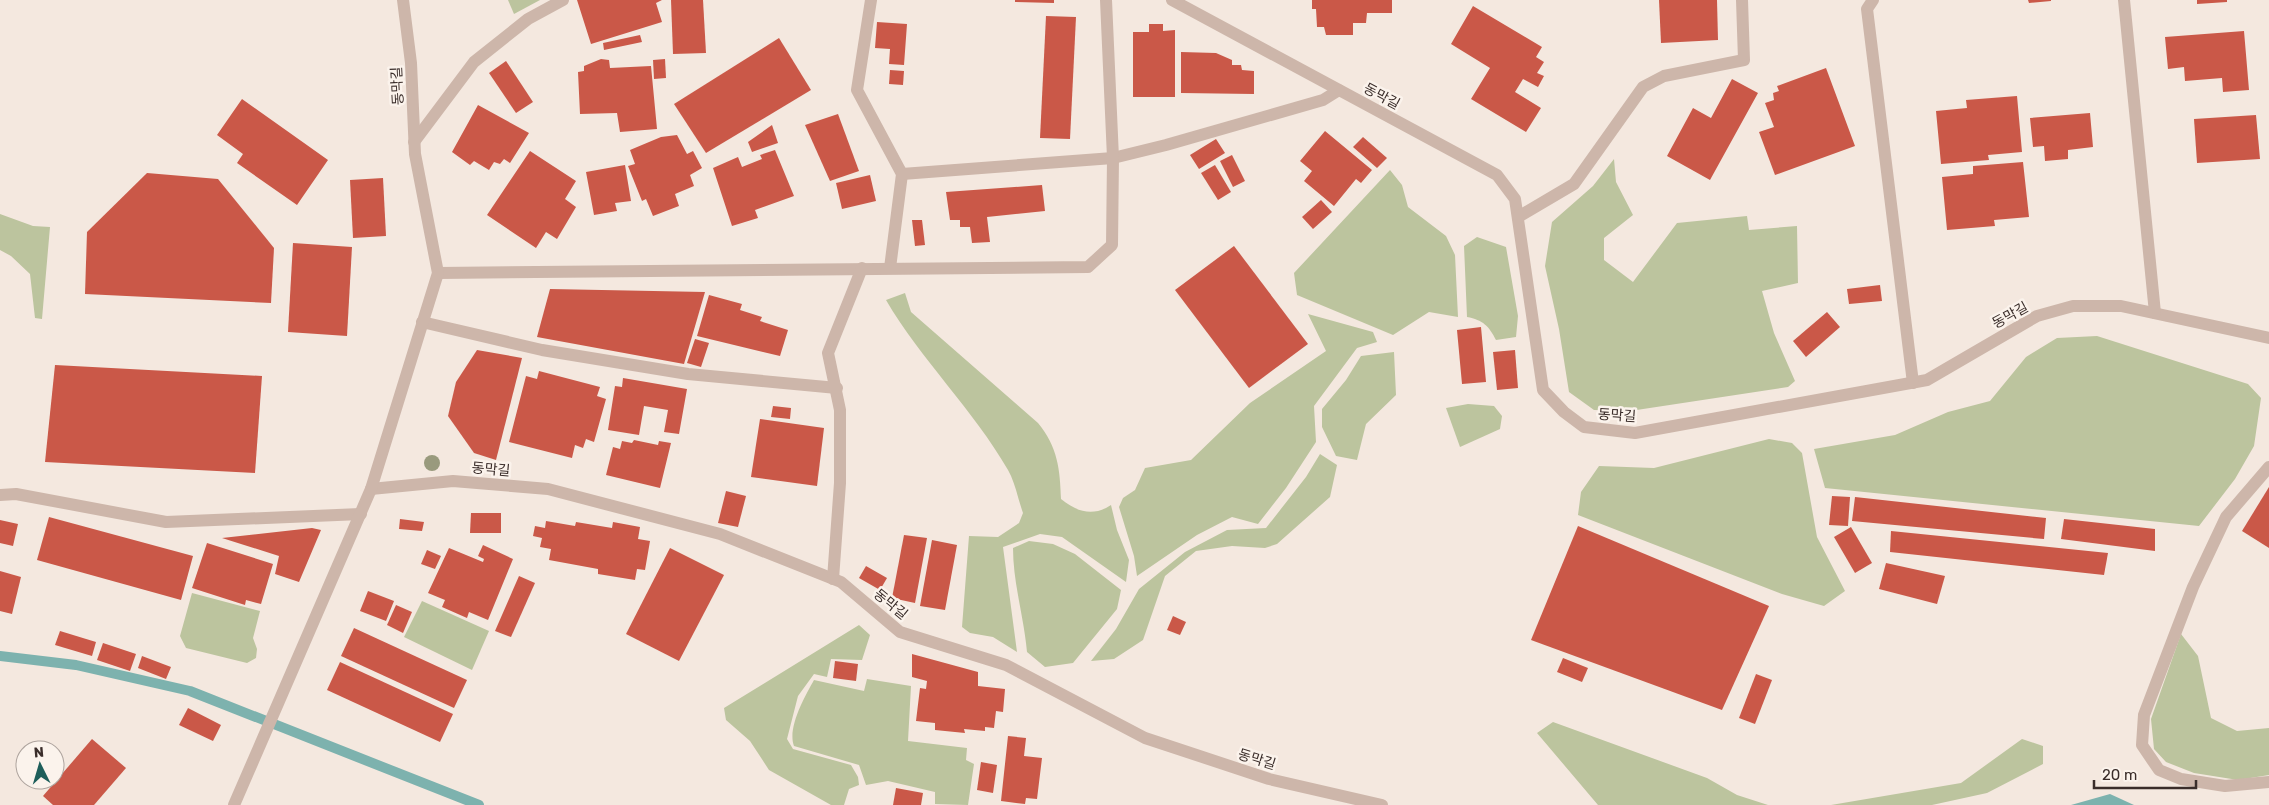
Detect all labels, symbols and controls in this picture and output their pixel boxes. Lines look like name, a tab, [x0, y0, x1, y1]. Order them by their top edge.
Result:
street label: 동막길	[388, 66, 407, 106]
street label: 동막길	[1361, 80, 1403, 113]
street label: 동막길	[1989, 299, 2031, 332]
street label: 동막길	[1597, 406, 1637, 425]
street label: 동막길	[471, 459, 511, 480]
street label: 동막길	[870, 586, 911, 623]
north arrow	[15, 740, 65, 790]
text: N	[33, 744, 45, 761]
street label: 동막길	[1236, 746, 1278, 773]
scale bar	[2094, 758, 2196, 790]
text: 20 m	[2102, 766, 2137, 784]

